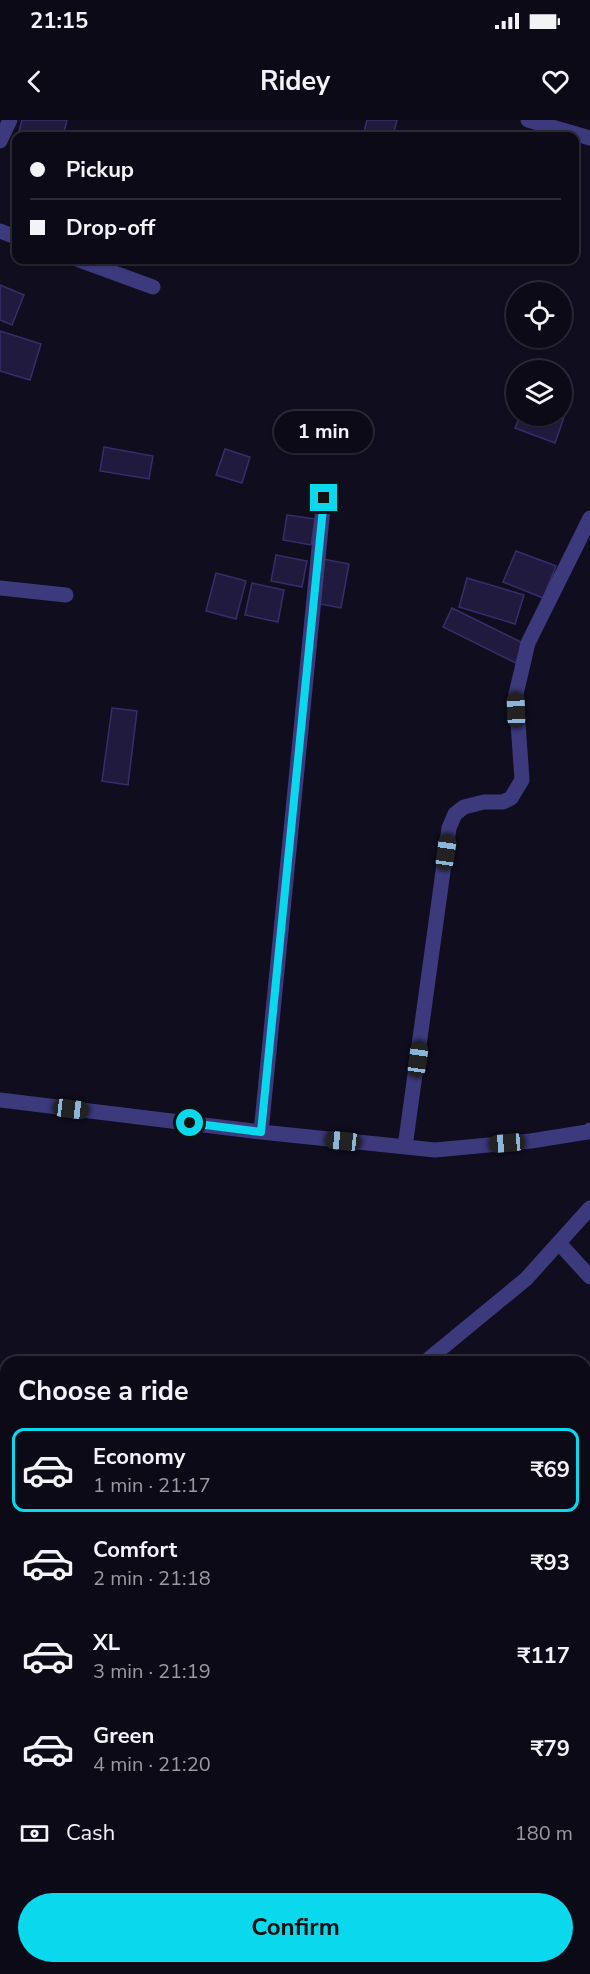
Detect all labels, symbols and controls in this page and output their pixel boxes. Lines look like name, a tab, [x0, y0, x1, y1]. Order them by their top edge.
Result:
text: 21:15	[30, 6, 88, 36]
text: Ridey	[260, 63, 330, 100]
icon: back	[18, 65, 51, 98]
icon: heart	[539, 65, 572, 98]
text: Pickup	[66, 155, 134, 185]
text: Drop-off	[66, 213, 155, 243]
map controls	[506, 282, 572, 426]
button: locate	[506, 282, 572, 348]
button: layers	[506, 360, 572, 426]
callout: 1 min	[274, 411, 374, 453]
text: 1 min	[298, 418, 349, 445]
route end	[310, 484, 337, 511]
car	[506, 692, 526, 728]
car	[435, 833, 457, 871]
car	[407, 1040, 429, 1078]
car	[52, 1098, 90, 1120]
route start	[176, 1109, 203, 1136]
car	[324, 1130, 362, 1152]
car	[488, 1132, 526, 1154]
text: Choose a ride	[18, 1373, 189, 1410]
text: Economy	[93, 1442, 185, 1472]
icon: car	[21, 1443, 75, 1497]
text: ₹69	[530, 1455, 570, 1485]
text: 1 min · 21:17	[93, 1472, 211, 1499]
text: Comfort	[93, 1535, 177, 1565]
icon: car	[21, 1536, 75, 1590]
text: ₹93	[530, 1548, 570, 1578]
text: 2 min · 21:18	[93, 1565, 211, 1592]
text: XL	[93, 1628, 120, 1658]
icon: car	[21, 1629, 75, 1683]
text: ₹117	[517, 1641, 570, 1671]
text: 3 min · 21:19	[93, 1658, 211, 1685]
text: Green	[93, 1721, 154, 1751]
icon: car	[21, 1722, 75, 1776]
text: ₹79	[530, 1734, 570, 1764]
text: 4 min · 21:20	[93, 1751, 211, 1778]
icon: cash	[18, 1817, 51, 1850]
text: Cash	[66, 1818, 115, 1848]
text: 180 m	[515, 1820, 573, 1847]
button: Confirm	[18, 1893, 573, 1962]

